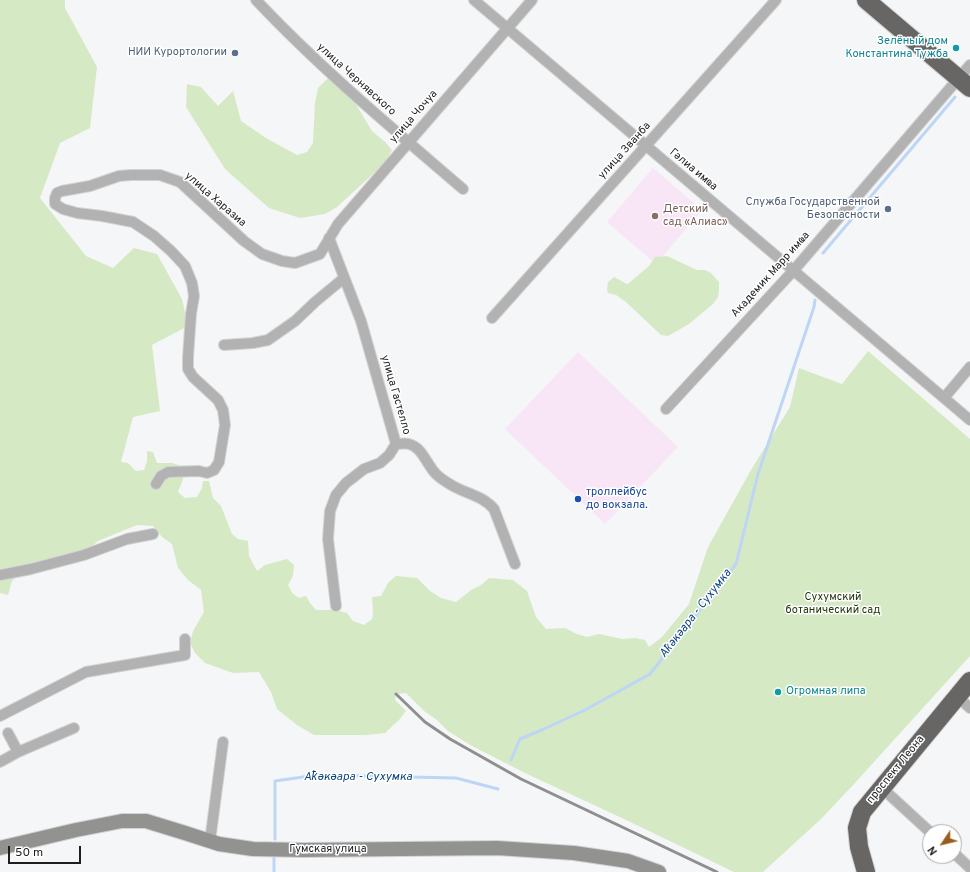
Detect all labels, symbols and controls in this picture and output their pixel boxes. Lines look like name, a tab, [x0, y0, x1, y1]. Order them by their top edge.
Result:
place label: Зелёный дом Константина Тужба	[845, 35, 948, 61]
street label: улица Чернявского	[314, 41, 398, 119]
marker: Зелёный дом Константина Тужба	[951, 43, 961, 53]
place label: НИИ Курортологии	[128, 46, 227, 60]
marker: НИИ Курортологии	[230, 48, 240, 58]
street label: улица Чочуа	[387, 88, 441, 146]
street label: улица Званба	[596, 120, 654, 182]
street label: Гәлиа имҩа	[666, 146, 720, 194]
street label: улица Харазиа	[182, 170, 248, 230]
place label: Служба Государственной Безопасности	[745, 196, 880, 222]
place label: Детский сад «Алиас»	[663, 203, 728, 229]
marker: Служба Государственной Безопасности	[883, 204, 893, 214]
marker: Детский сад «Алиас»	[650, 211, 660, 221]
street label: Академик Марр имҩа	[729, 229, 813, 321]
street label: улица Гастелло	[377, 354, 413, 436]
place label: троллейбус до вокзала.	[586, 486, 648, 512]
marker: троллейбус до вокзала.	[573, 494, 583, 504]
water label: Аҟәкәара - Сухумка	[657, 567, 735, 661]
park label: Сухумский ботанический сад	[786, 591, 880, 617]
place label: Огромная липа	[786, 685, 865, 699]
marker: Огромная липа	[773, 687, 783, 697]
street label: проспект Леона	[864, 733, 928, 807]
water label: Аҟәкәара - Сухумка	[304, 771, 412, 785]
north arrow	[922, 824, 962, 864]
scale bar	[10, 838, 83, 864]
street label: Гумская улица	[289, 843, 367, 857]
text: N	[925, 843, 941, 858]
text: 50 m	[15, 845, 43, 861]

